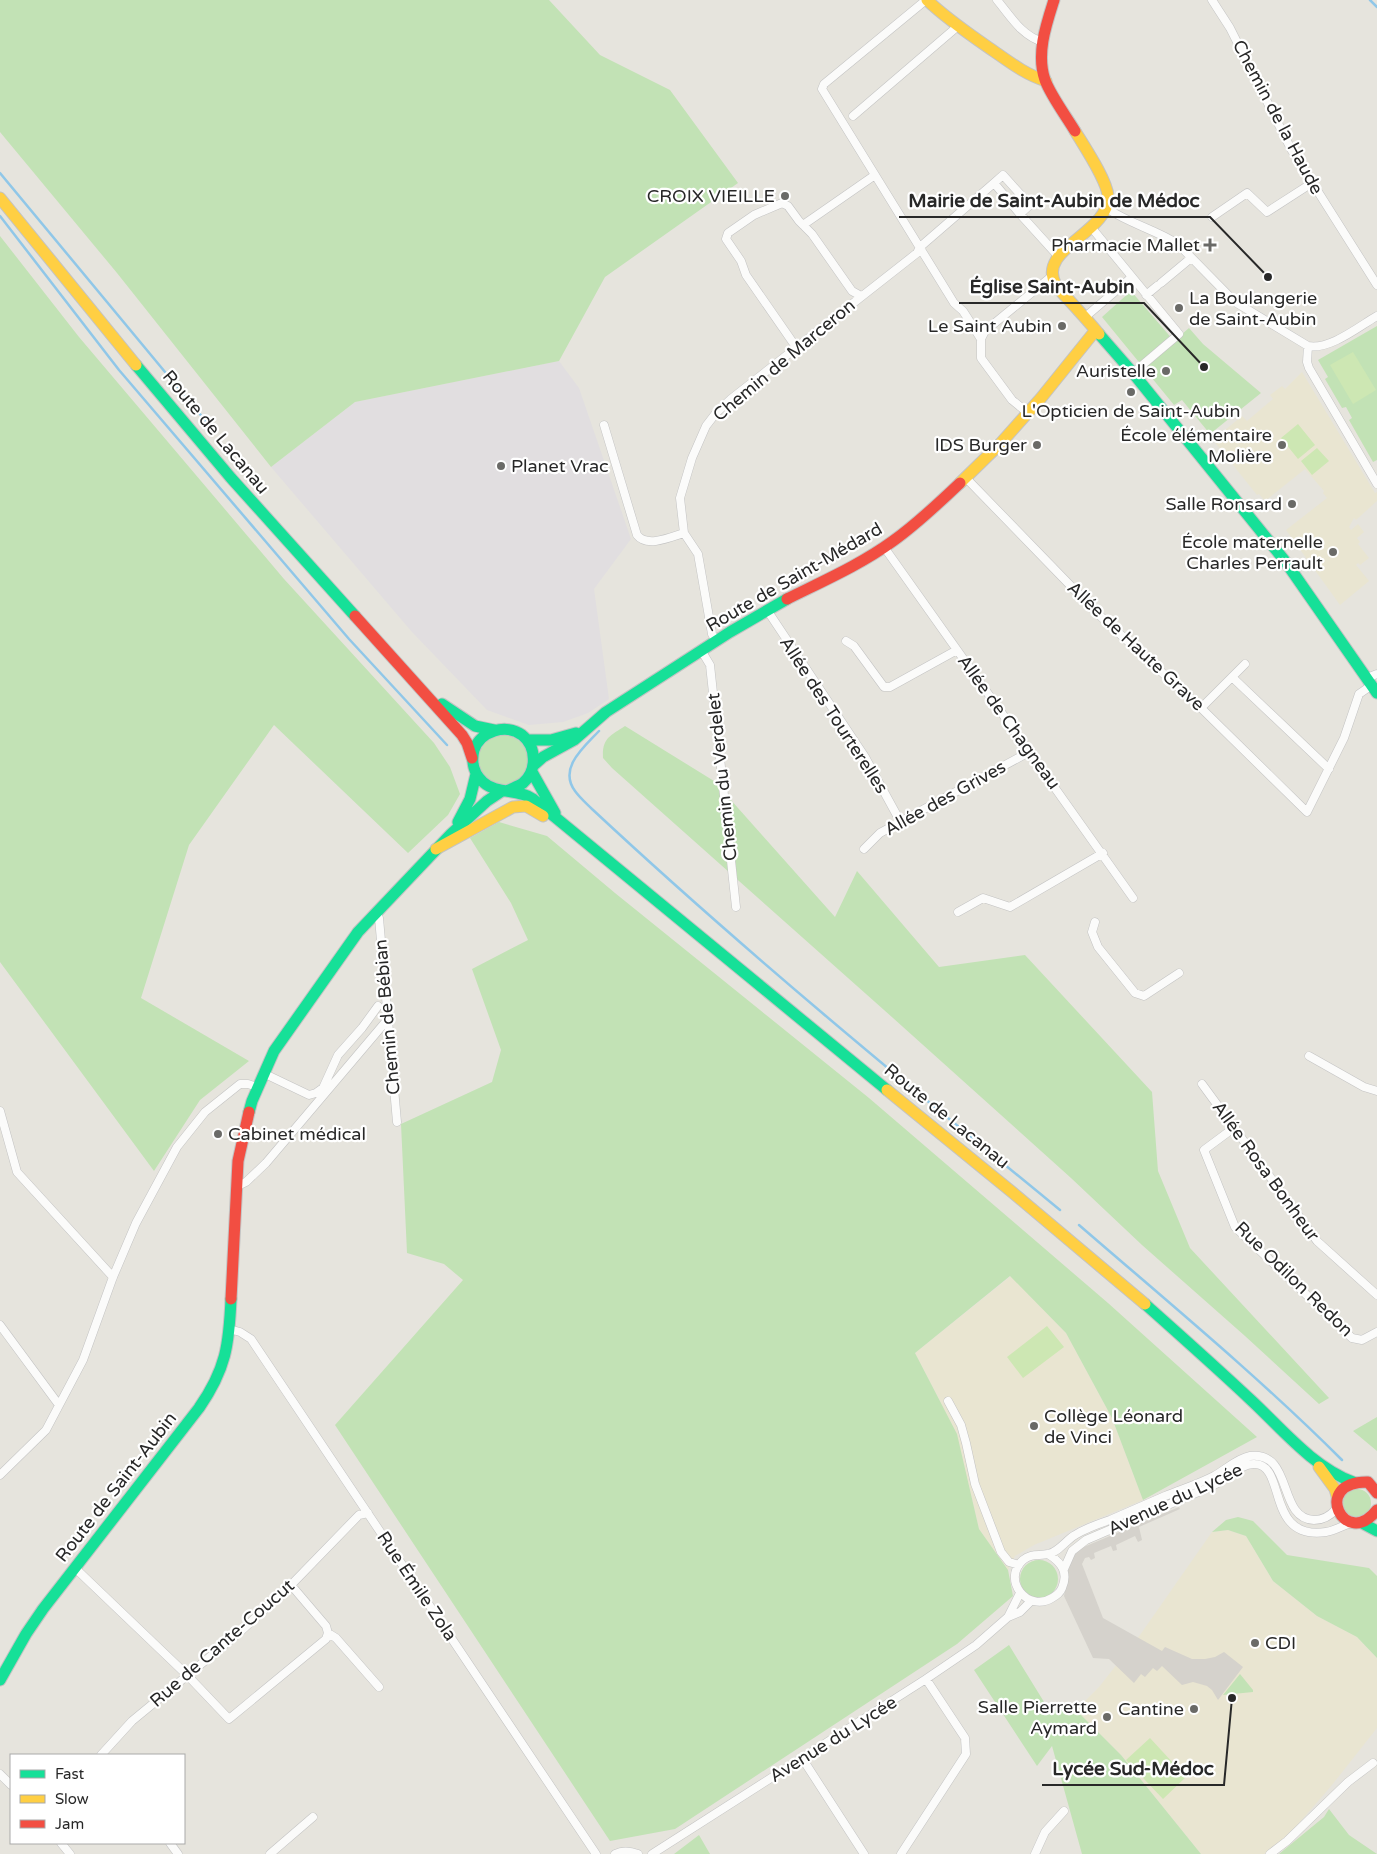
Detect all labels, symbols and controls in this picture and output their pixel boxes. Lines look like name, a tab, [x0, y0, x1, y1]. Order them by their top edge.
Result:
street label: Chemin de la Haude	[1228, 36, 1328, 198]
callout: Mairie de Saint-Aubin de Médoc	[899, 183, 1210, 217]
place label: CROIX VIEILLE	[647, 185, 775, 207]
marker: CROIX VIEILLE	[779, 190, 791, 202]
text: Mairie de Saint-Aubin de Médoc	[908, 190, 1200, 212]
place label: Pharmacie Mallet	[1051, 234, 1200, 256]
marker: Pharmacie Mallet	[1204, 239, 1216, 251]
callout: Église Saint-Aubin	[959, 269, 1144, 303]
text: Église Saint-Aubin	[969, 275, 1135, 299]
place label: La Boulangerie de Saint-Aubin	[1189, 287, 1317, 330]
street label: Chemin de Marceron	[708, 294, 860, 426]
marker: La Boulangerie de Saint-Aubin	[1173, 302, 1185, 314]
place label: Le Saint Aubin	[928, 315, 1052, 337]
marker: Le Saint Aubin	[1056, 320, 1068, 332]
place label: Auristelle	[1076, 360, 1156, 382]
marker: Auristelle	[1160, 365, 1172, 377]
street label: Route de Lacanau	[158, 366, 274, 498]
marker: L'Opticien de Saint-Aubin	[1125, 386, 1137, 398]
place label: L'Opticien de Saint-Aubin	[1022, 400, 1240, 422]
place label: École élémentaire Molière	[1120, 424, 1272, 467]
place label: lDS Burger	[935, 434, 1027, 456]
marker: lDS Burger	[1031, 439, 1043, 451]
marker: École élémentaire Molière	[1276, 439, 1288, 451]
place label: Planet Vrac	[511, 455, 609, 477]
marker: Planet Vrac	[495, 460, 507, 472]
place label: Salle Ronsard	[1166, 493, 1282, 515]
marker: Salle Ronsard	[1286, 498, 1298, 510]
street label: Route de Saint-Médard	[702, 517, 886, 637]
place label: École maternelle Charles Perrault	[1181, 531, 1323, 574]
marker: École maternelle Charles Perrault	[1327, 546, 1339, 558]
street label: Allée de Haute Grave	[1063, 577, 1209, 715]
street label: Allée des Tourterelles	[775, 633, 893, 797]
street label: Allée de Chagneau	[953, 651, 1065, 793]
street label: Chemin du Verdelet	[702, 692, 742, 862]
street label: Allée des Grives	[880, 756, 1010, 840]
street label: Chemin de Bébian	[369, 938, 405, 1096]
street label: Route de Lacanau	[880, 1059, 1014, 1173]
street label: Allée Rosa Bonheur	[1208, 1097, 1324, 1245]
place label: Cabinet médical	[228, 1123, 366, 1145]
marker: Cabinet médical	[212, 1128, 224, 1140]
street label: Rue Odilon Redon	[1230, 1217, 1358, 1341]
place label: Collège Léonard de Vinci	[1044, 1405, 1183, 1448]
street label: Route de Saint-Aubin	[51, 1408, 181, 1566]
marker: Collège Léonard de Vinci	[1028, 1420, 1040, 1432]
street label: Avenue du Lycée	[1104, 1458, 1246, 1540]
street label: Rue Émile Zola	[372, 1527, 462, 1645]
street label: Rue de Cante-Coucut	[145, 1574, 299, 1712]
place label: CDI	[1265, 1632, 1296, 1654]
marker: CDI	[1249, 1637, 1261, 1649]
street label: Avenue du Lycée	[765, 1691, 901, 1787]
place label: Salle Pierrette Aymard	[978, 1696, 1097, 1739]
place label: Cantine	[1118, 1698, 1184, 1720]
marker: Cantine	[1188, 1703, 1200, 1715]
marker: Salle Pierrette Aymard	[1101, 1711, 1113, 1723]
callout: Lycée Sud-Médoc	[1042, 1751, 1224, 1785]
legend	[10, 1754, 185, 1844]
text: Lycée Sud-Médoc	[1052, 1758, 1214, 1781]
text: Fast	[55, 1765, 85, 1783]
text: Slow	[55, 1790, 89, 1808]
text: Jam	[55, 1815, 84, 1833]

